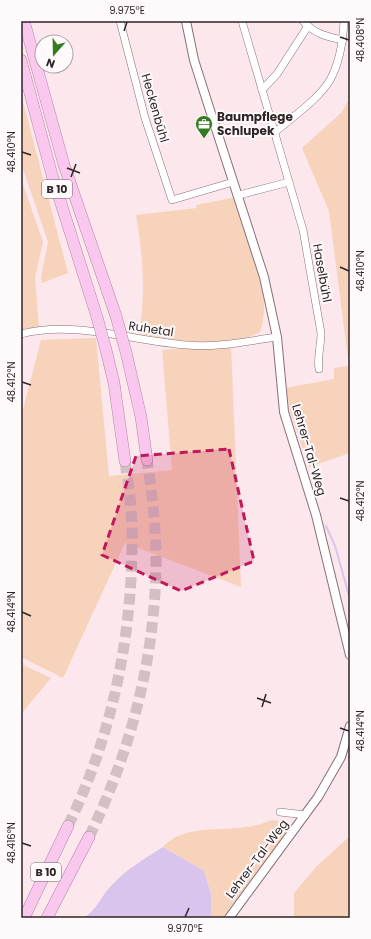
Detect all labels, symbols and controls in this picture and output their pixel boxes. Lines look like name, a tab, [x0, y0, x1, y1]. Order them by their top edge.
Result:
text: 9.975°E	[109, 3, 145, 18]
text: 48.408°N	[353, 18, 368, 62]
north arrow	[34, 34, 74, 74]
text: N	[44, 54, 57, 72]
street label: Heckenbühl	[138, 72, 173, 144]
place label: Baumpflege Schlupek	[217, 108, 293, 139]
office icon: Baumpflege Schlupek	[194, 114, 214, 139]
text: 48.410°N	[4, 131, 19, 173]
road number: B 10	[42, 180, 72, 198]
street label: Haselbühl	[309, 242, 336, 304]
text: 48.410°N	[353, 250, 368, 292]
street label: Ruhetal	[127, 317, 175, 340]
text: 48.412°N	[4, 361, 19, 403]
street label: Lehrer-Tal-Weg	[288, 402, 331, 498]
text: 48.412°N	[353, 480, 368, 522]
text: 48.414°N	[4, 591, 19, 633]
text: 48.414°N	[353, 710, 368, 752]
street label: Lehrer-Tal-Weg	[221, 816, 292, 902]
text: 48.416°N	[4, 822, 19, 864]
road number: B 10	[31, 863, 61, 881]
text: 9.970°E	[167, 921, 203, 936]

